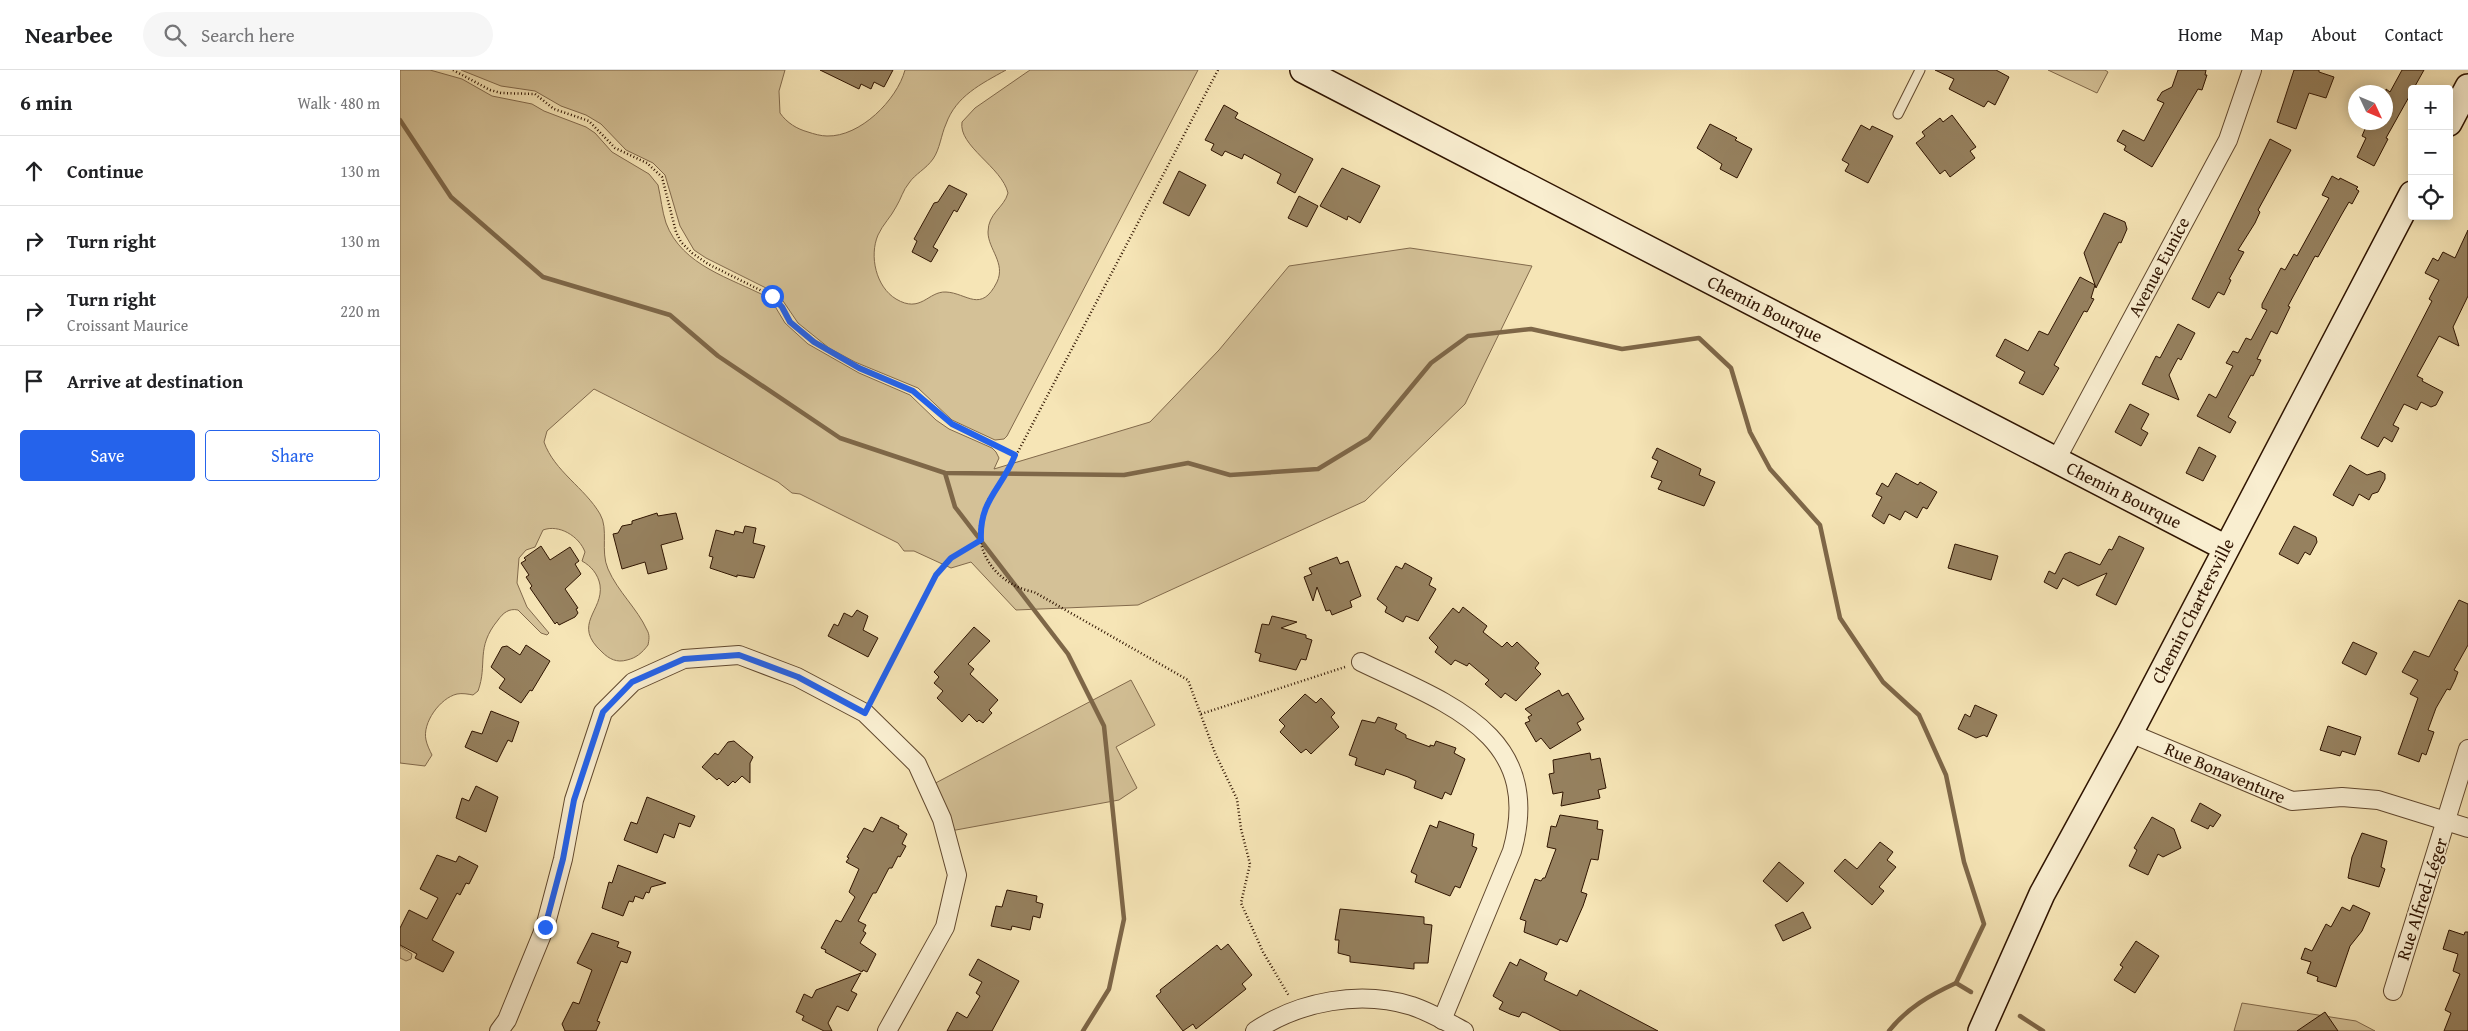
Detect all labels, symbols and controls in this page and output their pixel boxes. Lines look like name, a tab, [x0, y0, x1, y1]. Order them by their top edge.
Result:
search box	[143, 12, 493, 57]
text: Nearbee	[25, 17, 113, 52]
icon: search	[161, 21, 189, 49]
text: Search here	[201, 21, 295, 49]
text: Home	[2178, 21, 2222, 48]
text: Map	[2250, 21, 2283, 48]
text: About	[2311, 21, 2357, 48]
text: Contact	[2385, 21, 2443, 48]
north arrow	[2348, 85, 2393, 130]
map controls	[2408, 85, 2453, 220]
button: +	[2408, 85, 2453, 130]
text: 6 min	[20, 87, 72, 118]
text: Walk · 480 m	[297, 91, 380, 115]
button: −	[2408, 130, 2453, 175]
icon: ahead	[20, 157, 48, 185]
text: Continue	[67, 157, 144, 185]
text: 130 m	[340, 159, 380, 183]
button: locate	[2408, 175, 2453, 220]
street label: Avenue Eunice	[2121, 212, 2196, 322]
icon: right	[20, 227, 48, 255]
text: Turn right	[67, 227, 156, 255]
text: 130 m	[340, 229, 380, 253]
street label: Chemin Bourque	[1703, 268, 1828, 349]
text: Turn right	[67, 285, 156, 313]
route start	[761, 285, 784, 308]
icon: right	[20, 297, 48, 325]
text: 220 m	[340, 299, 380, 323]
text: Croissant Maurice	[67, 313, 188, 337]
icon: arrive	[20, 367, 48, 395]
text: Arrive at destination	[67, 367, 243, 395]
button: Save	[20, 430, 195, 481]
button: Share	[205, 430, 380, 481]
street label: Chemin Bourque	[2062, 454, 2187, 535]
street label: Chemin Chartersville	[2144, 533, 2241, 688]
street label: Rue Bonaventure	[2161, 735, 2290, 810]
street label: Rue Alfred-Léger	[2389, 833, 2454, 964]
route end	[534, 916, 557, 939]

